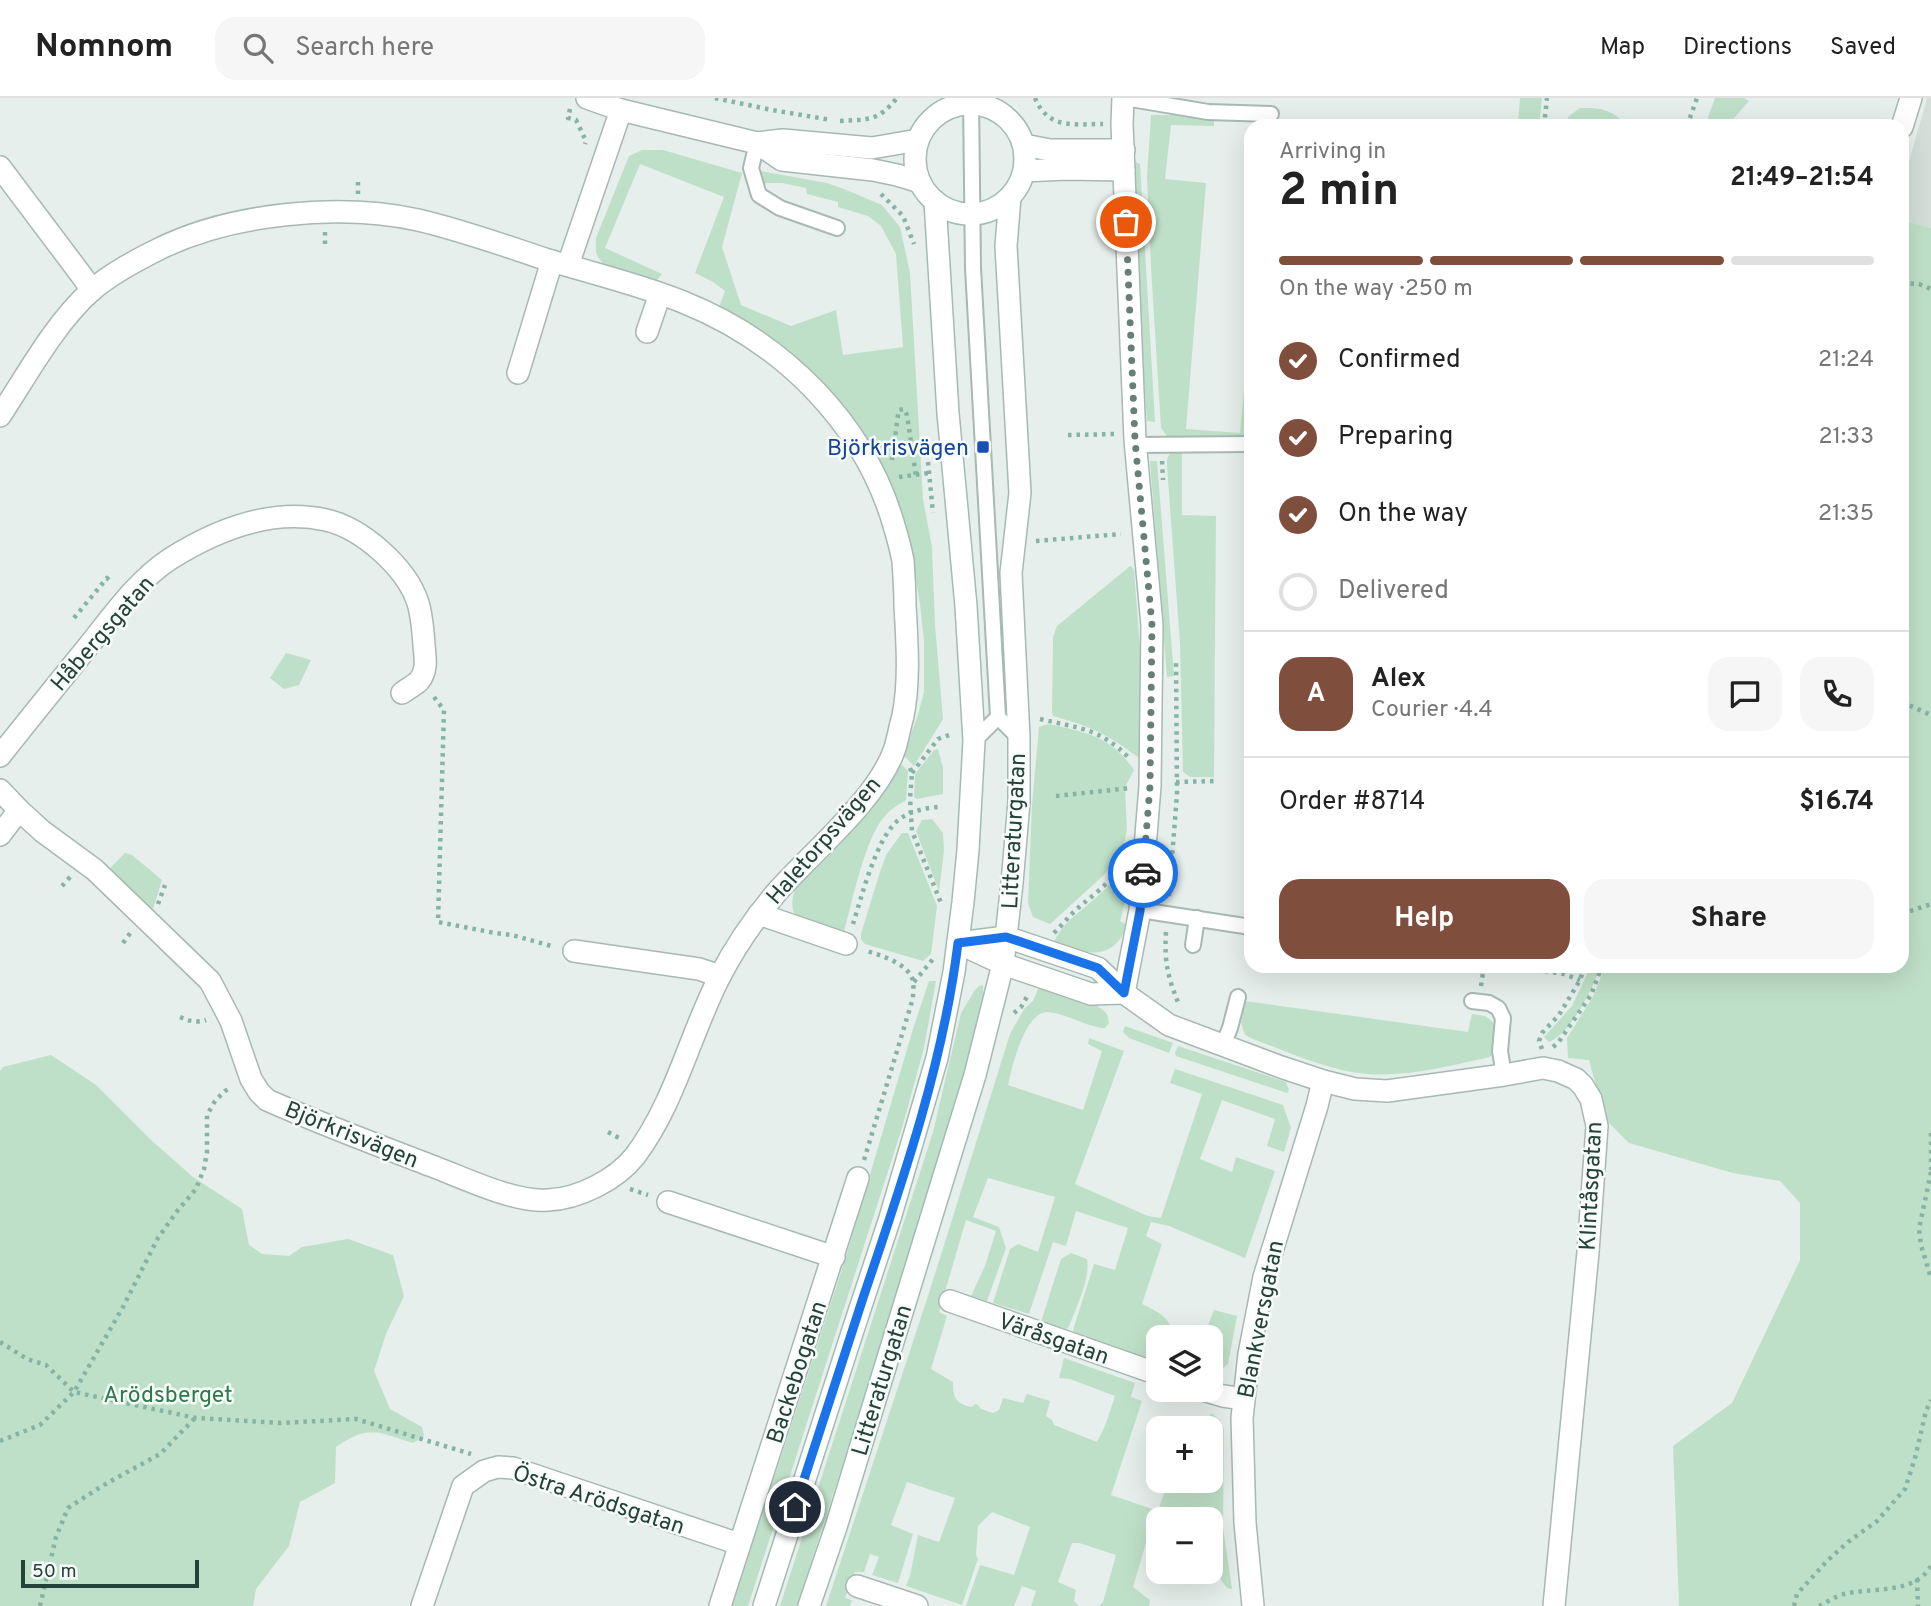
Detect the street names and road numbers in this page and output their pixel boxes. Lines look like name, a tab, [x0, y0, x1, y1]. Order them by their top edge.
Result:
street label: Håbergsgatan	[46, 571, 162, 698]
street label: Litteraturgatan	[997, 752, 1034, 910]
street label: Haletorpsvägen	[761, 772, 889, 912]
street label: Björkrisvägen	[280, 1096, 422, 1176]
street label: Klintåsgatan	[1575, 1121, 1610, 1252]
street label: Blankversgatan	[1233, 1238, 1292, 1401]
street label: Backebogatan	[762, 1298, 835, 1448]
street label: Litteraturgatan	[847, 1302, 920, 1460]
street label: Väråsgatan	[994, 1308, 1113, 1373]
street label: Östra Arödsgatan	[508, 1459, 688, 1543]

